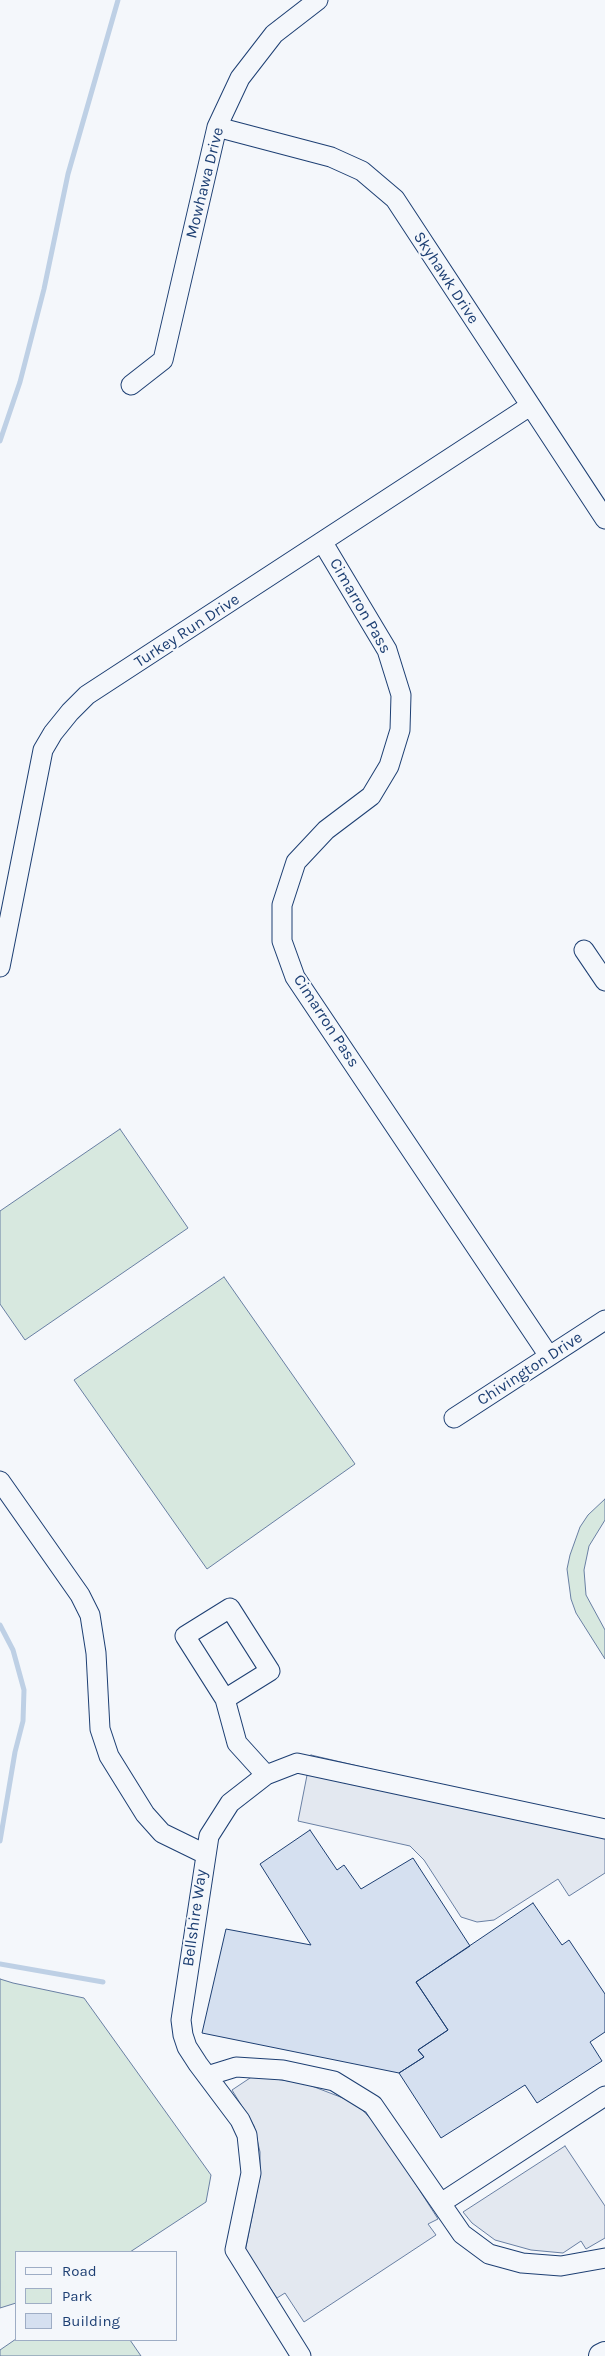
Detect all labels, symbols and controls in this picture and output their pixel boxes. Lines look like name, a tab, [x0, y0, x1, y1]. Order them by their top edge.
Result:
street label: Mowhawa Drive	[182, 125, 228, 241]
street label: Skyhawk Drive	[409, 228, 483, 328]
street label: Cimarron Pass	[325, 555, 395, 657]
street label: Turkey Run Drive	[131, 590, 243, 672]
street label: Cimarron Pass	[289, 971, 363, 1071]
street label: Chivington Drive	[474, 1328, 586, 1410]
street label: Bellshire Way	[179, 1868, 211, 1968]
legend	[15, 2251, 178, 2341]
text: Road	[62, 2262, 97, 2280]
text: Park	[62, 2287, 92, 2305]
text: Building	[62, 2312, 120, 2330]

